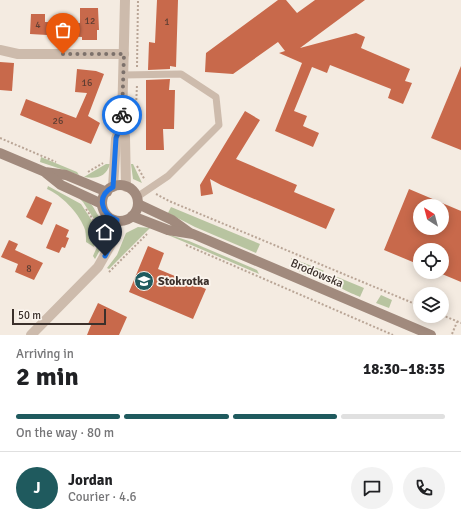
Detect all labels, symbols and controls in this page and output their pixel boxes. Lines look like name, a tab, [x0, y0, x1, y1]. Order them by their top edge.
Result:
pin	[46, 13, 80, 54]
house number: 12	[85, 15, 95, 27]
house number: 1	[164, 16, 170, 28]
house number: 4	[35, 19, 41, 31]
icon: bag	[52, 19, 74, 41]
house number: 16	[82, 77, 92, 89]
courier	[102, 95, 142, 135]
icon: bike	[111, 104, 133, 126]
house number: 26	[53, 115, 63, 127]
north arrow	[413, 199, 449, 235]
map controls	[413, 199, 449, 323]
pin	[88, 215, 122, 256]
icon: home	[94, 221, 116, 243]
button: locate	[413, 243, 449, 279]
street label: Brodowska	[288, 256, 346, 291]
house number: 8	[26, 263, 32, 275]
school or university icon: Stokrotka	[133, 270, 155, 292]
place label: Stokrotka	[158, 274, 209, 289]
button: layers	[413, 287, 449, 323]
scale bar	[12, 307, 106, 326]
text: 50 m	[18, 309, 41, 322]
text: Arriving in	[16, 346, 74, 362]
text: 18:30–18:35	[363, 360, 445, 378]
text: 2 min	[16, 361, 79, 393]
text: On the way · 80 m	[16, 425, 114, 441]
button: chat	[351, 467, 393, 509]
button: phone	[403, 467, 445, 509]
text: Jordan	[68, 471, 113, 489]
text: J	[33, 479, 41, 497]
text: Courier · 4.6	[68, 489, 137, 505]

